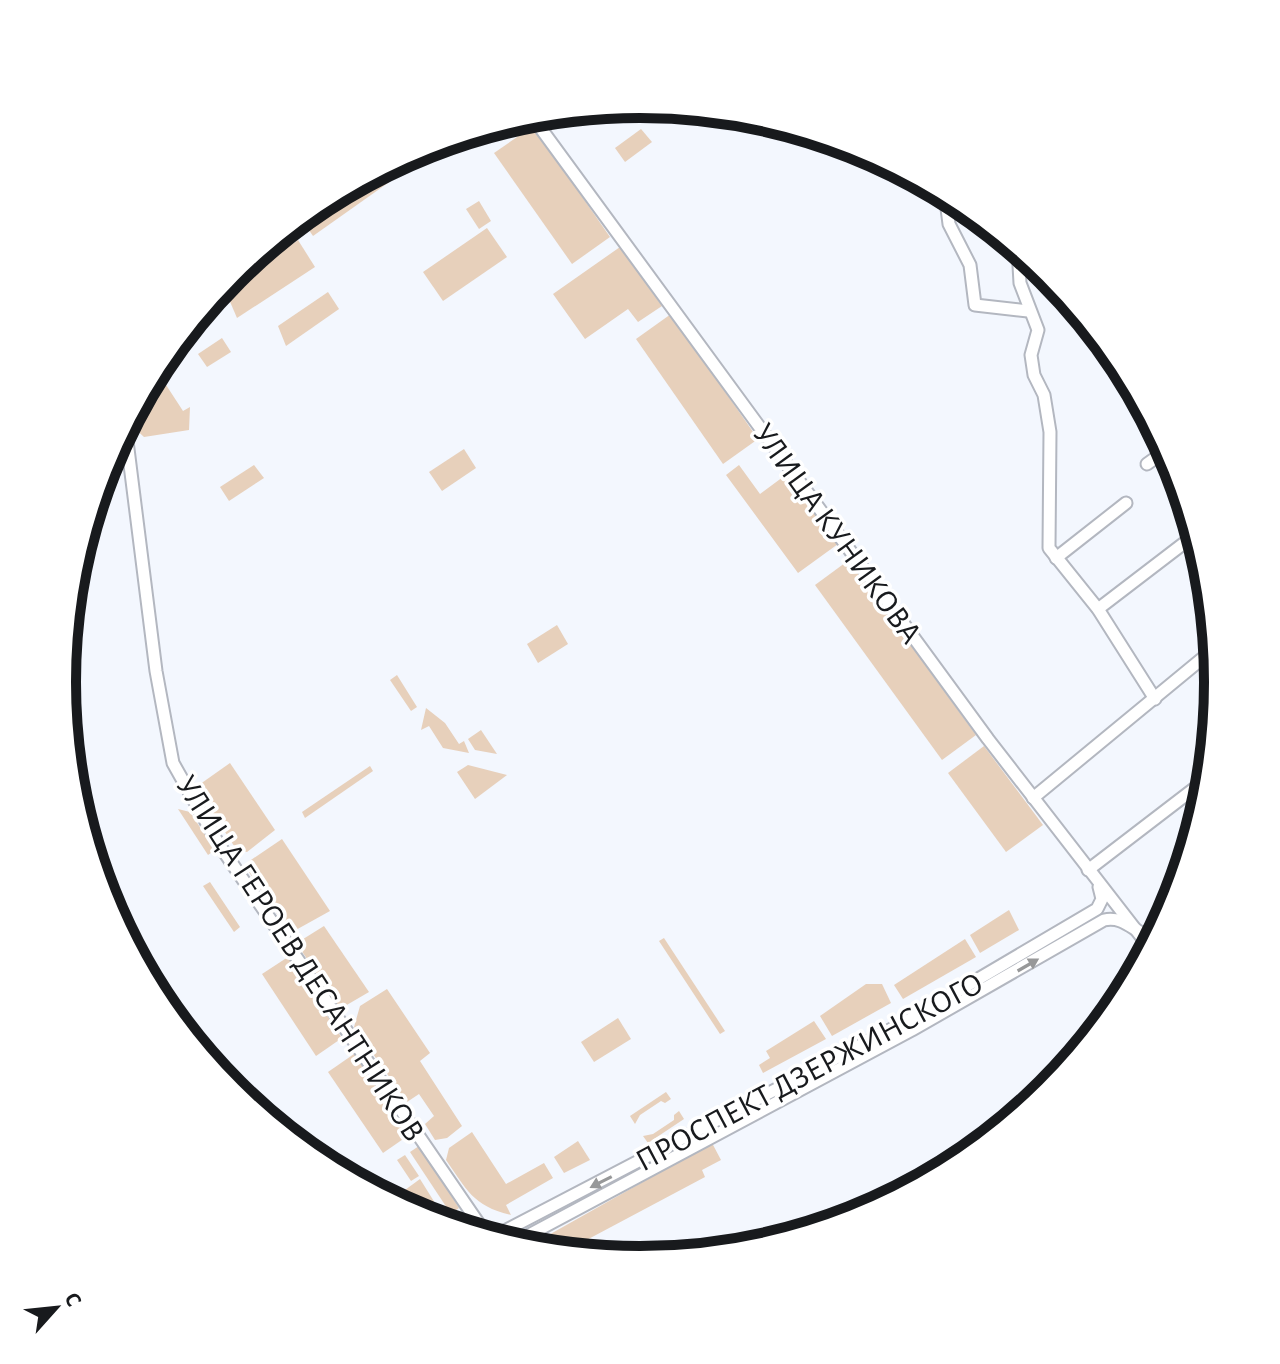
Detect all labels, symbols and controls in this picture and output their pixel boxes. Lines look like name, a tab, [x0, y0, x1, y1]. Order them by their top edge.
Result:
street label: УЛИЦА КУНИКОВА	[747, 418, 928, 650]
street label: УЛИЦА ГЕРОЕВ ДЕСАНТНИКОВ	[170, 770, 430, 1147]
one-way arrow	[1016, 958, 1039, 972]
street label: ПРОСПЕКТ ДЗЕРЖИНСКОГО	[630, 967, 988, 1177]
one-way arrow	[590, 1175, 613, 1189]
north arrow	[16, 1268, 96, 1348]
text: С	[60, 1289, 85, 1310]

